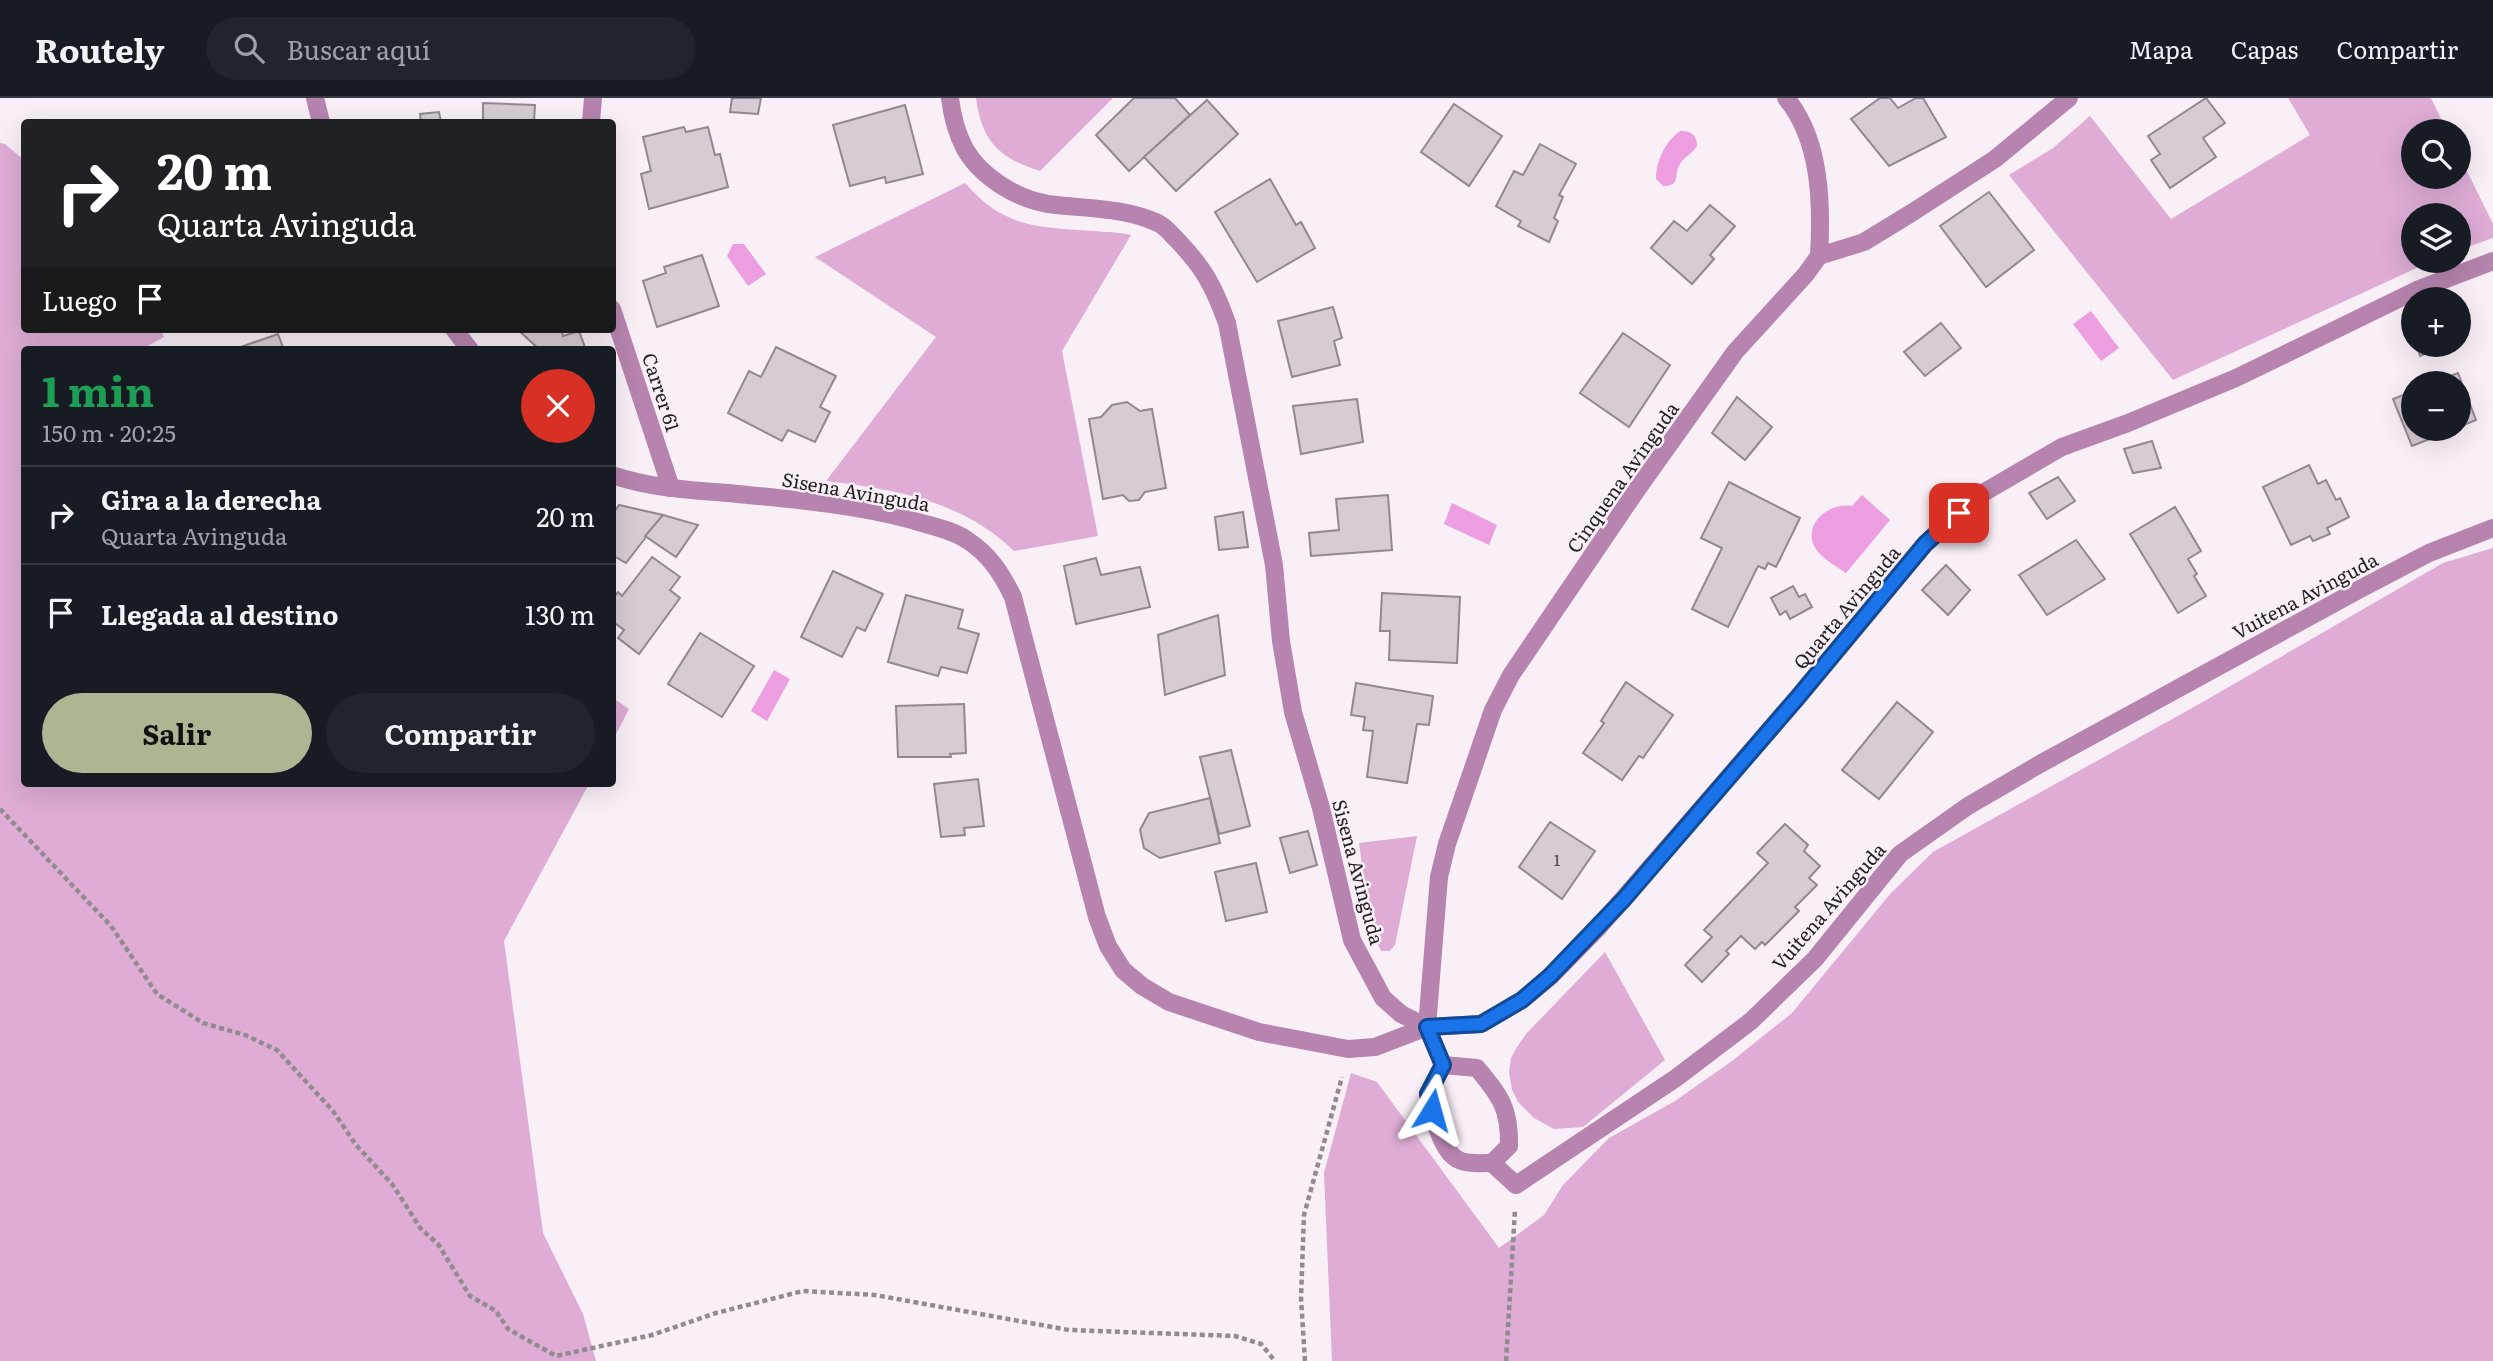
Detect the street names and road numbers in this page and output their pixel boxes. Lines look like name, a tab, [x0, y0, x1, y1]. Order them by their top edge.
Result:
street label: Carrer 61	[636, 349, 688, 435]
street label: Cinquena Avinguda	[1559, 395, 1685, 558]
street label: Sisena Avinguda	[780, 464, 933, 518]
street label: Quarta Avinguda	[1786, 538, 1907, 675]
street label: Vuitena Avinguda	[2227, 544, 2383, 645]
street label: Sisena Avinguda	[1326, 796, 1392, 949]
street label: Vuitena Avinguda	[1765, 835, 1892, 976]

